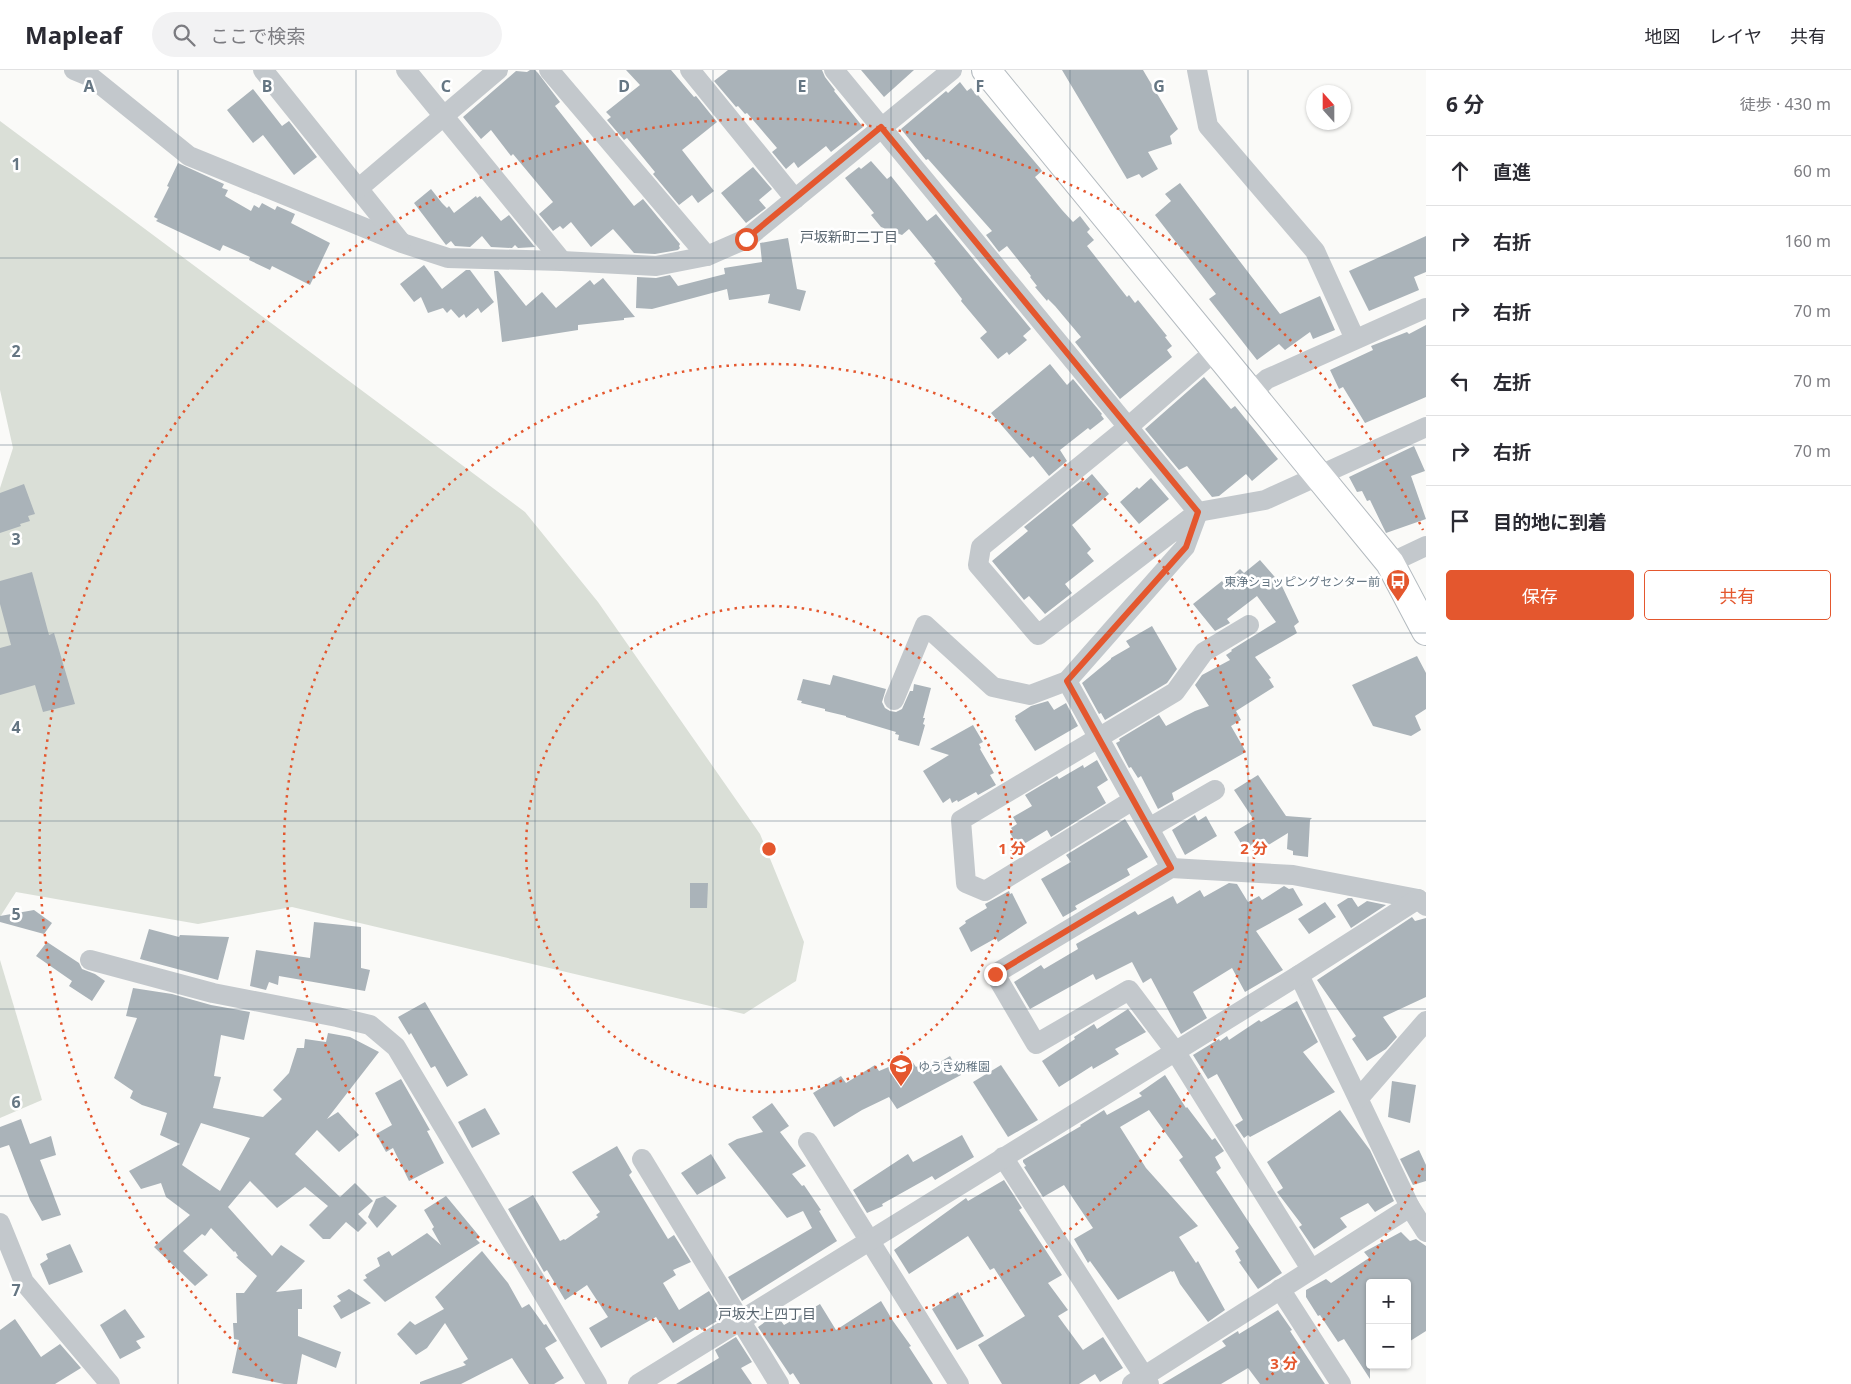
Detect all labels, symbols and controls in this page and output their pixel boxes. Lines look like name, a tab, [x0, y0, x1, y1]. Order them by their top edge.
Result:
search box	[152, 12, 502, 57]
text: Mapleaf	[25, 18, 122, 51]
icon: search	[170, 21, 198, 49]
text: ここで検索	[210, 23, 305, 49]
text: 地図	[1645, 24, 1681, 48]
text: レイヤ	[1709, 24, 1762, 48]
text: 共有	[1790, 24, 1826, 48]
text: A	[83, 75, 95, 97]
text: B	[262, 75, 272, 97]
text: C	[441, 75, 451, 97]
text: D	[618, 75, 630, 97]
text: E	[798, 75, 807, 97]
text: F	[976, 75, 984, 97]
text: G	[1153, 75, 1165, 97]
north arrow	[1306, 85, 1351, 130]
text: 6 分	[1446, 90, 1484, 118]
text: 徒歩 · 430 m	[1740, 93, 1831, 115]
text: 1	[11, 153, 21, 175]
icon: ahead	[1446, 157, 1474, 185]
text: 直進	[1493, 159, 1531, 185]
text: 60 m	[1794, 160, 1831, 182]
district label: 戸坂新町二丁目	[800, 227, 898, 246]
icon: right	[1446, 227, 1474, 255]
route start	[735, 228, 758, 251]
text: 右折	[1493, 229, 1531, 255]
text: 160 m	[1784, 230, 1831, 252]
icon: right	[1446, 297, 1474, 325]
text: 右折	[1493, 299, 1531, 325]
text: 70 m	[1794, 300, 1831, 322]
text: 2	[11, 340, 21, 362]
icon: left	[1446, 367, 1474, 395]
text: 左折	[1493, 369, 1531, 395]
text: 70 m	[1794, 370, 1831, 392]
icon: right	[1446, 437, 1474, 465]
text: 右折	[1493, 439, 1531, 465]
text: 70 m	[1794, 440, 1831, 462]
icon: arrive	[1446, 507, 1474, 535]
text: 目的地に到着	[1493, 509, 1607, 535]
text: 3	[11, 528, 21, 550]
bus stop icon: 東浄ショッピングセンター前	[1385, 568, 1411, 602]
button: 保存	[1446, 570, 1634, 620]
button: 共有	[1644, 570, 1831, 620]
place label: 東浄ショッピングセンター前	[1224, 573, 1380, 590]
text: 4	[11, 716, 21, 738]
text: 1 分	[998, 838, 1026, 858]
text: 2 分	[1240, 838, 1268, 858]
centre of rings	[760, 840, 778, 858]
text: 5	[11, 903, 21, 925]
route end	[984, 963, 1007, 986]
school or university icon: ゆうき幼稚園	[888, 1053, 914, 1087]
place label: ゆうき幼稚園	[918, 1058, 990, 1075]
text: 6	[11, 1091, 21, 1113]
text: 7	[11, 1279, 21, 1301]
map controls	[1366, 1279, 1411, 1369]
button: +	[1366, 1279, 1411, 1324]
district label: 戸坂大上四丁目	[718, 1304, 816, 1323]
button: −	[1366, 1324, 1411, 1369]
text: 3 分	[1270, 1353, 1298, 1373]

